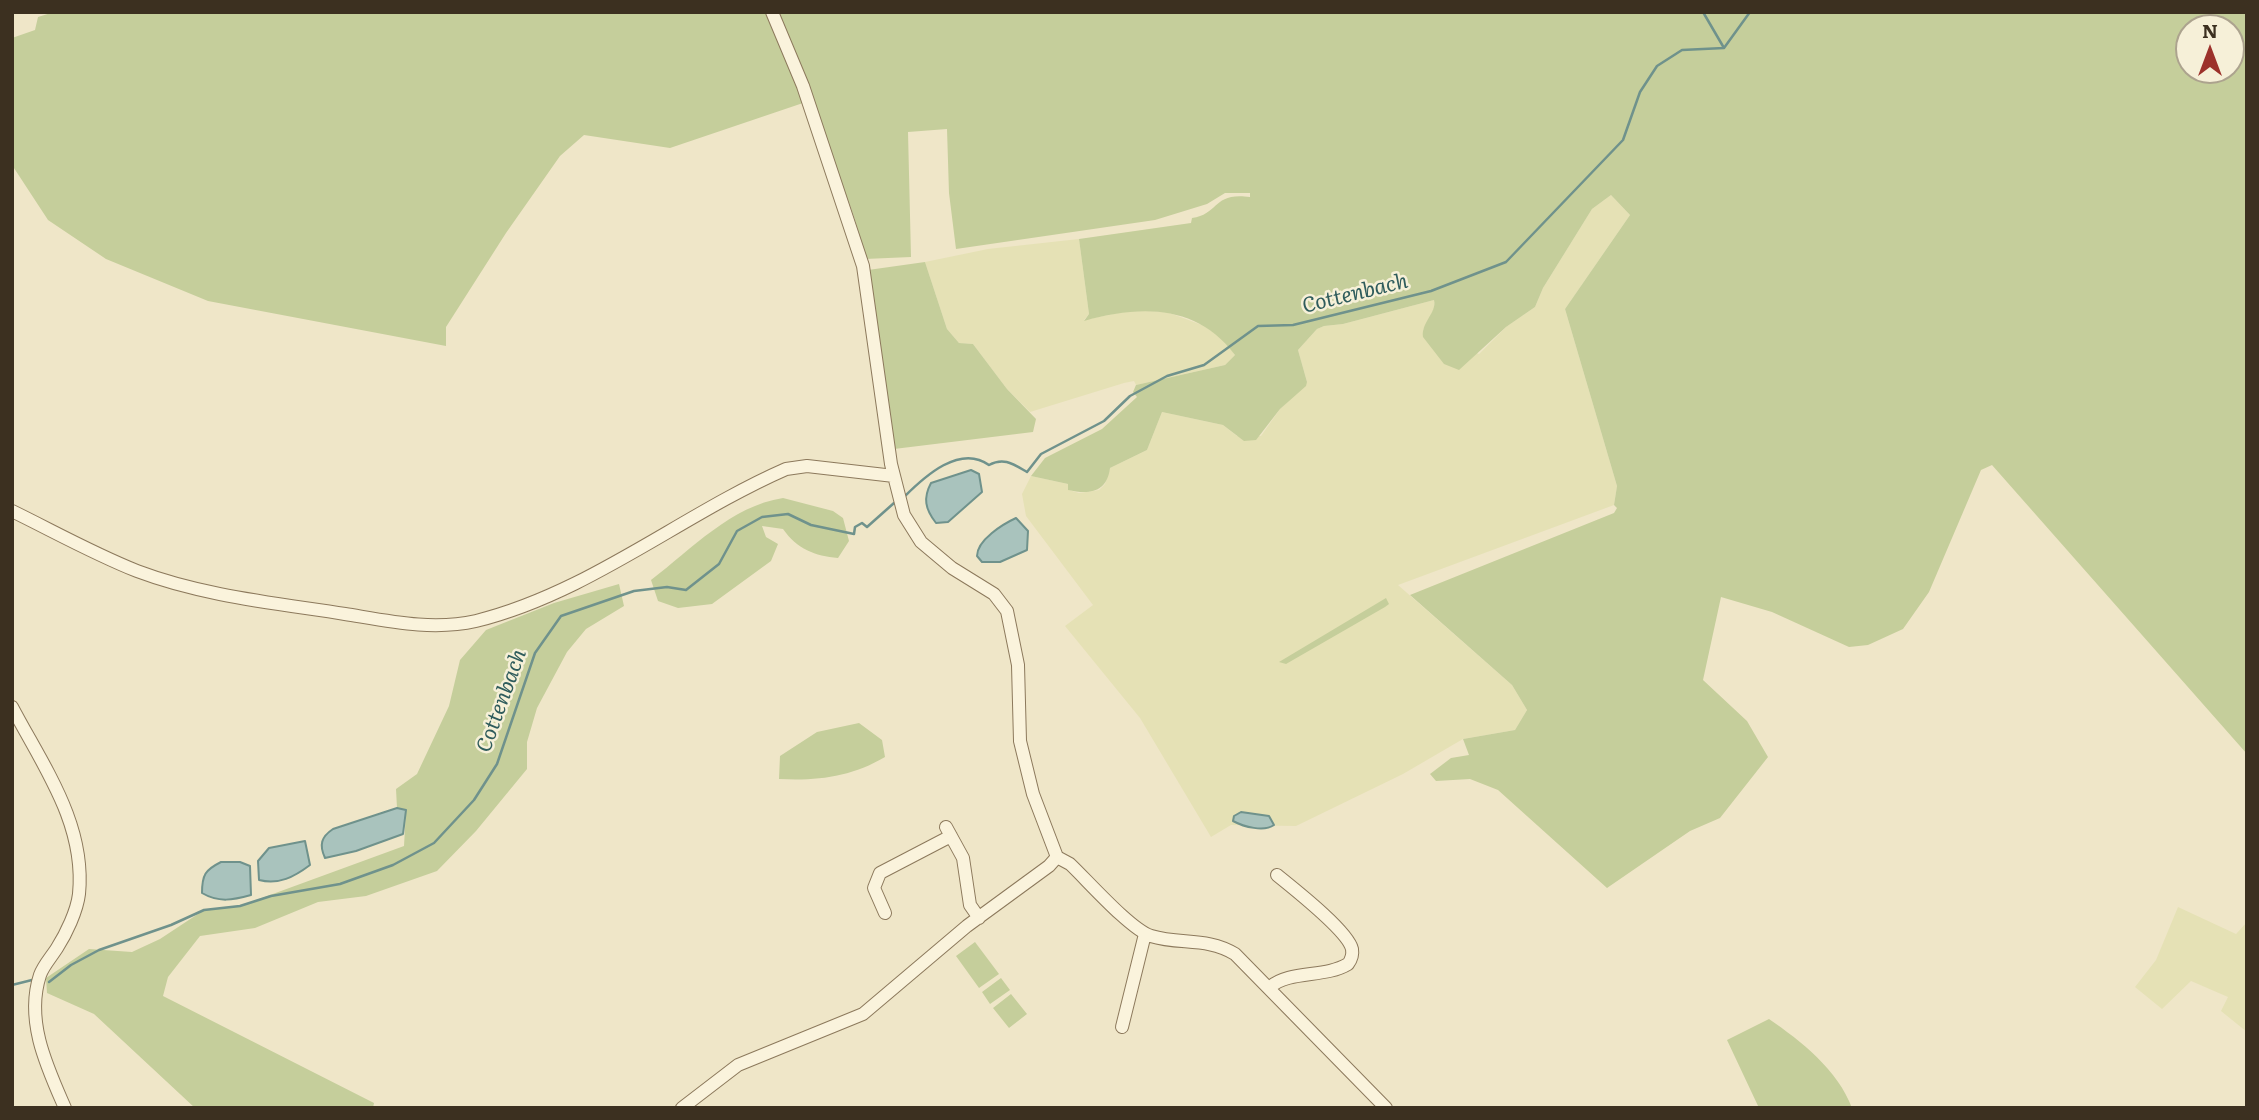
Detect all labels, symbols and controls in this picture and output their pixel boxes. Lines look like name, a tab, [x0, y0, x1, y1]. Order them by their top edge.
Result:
north arrow	[2175, 14, 2245, 84]
text: N	[2202, 16, 2218, 44]
water label: Cottenbach	[1300, 269, 1410, 319]
water label: Cottenbach	[472, 646, 532, 756]

